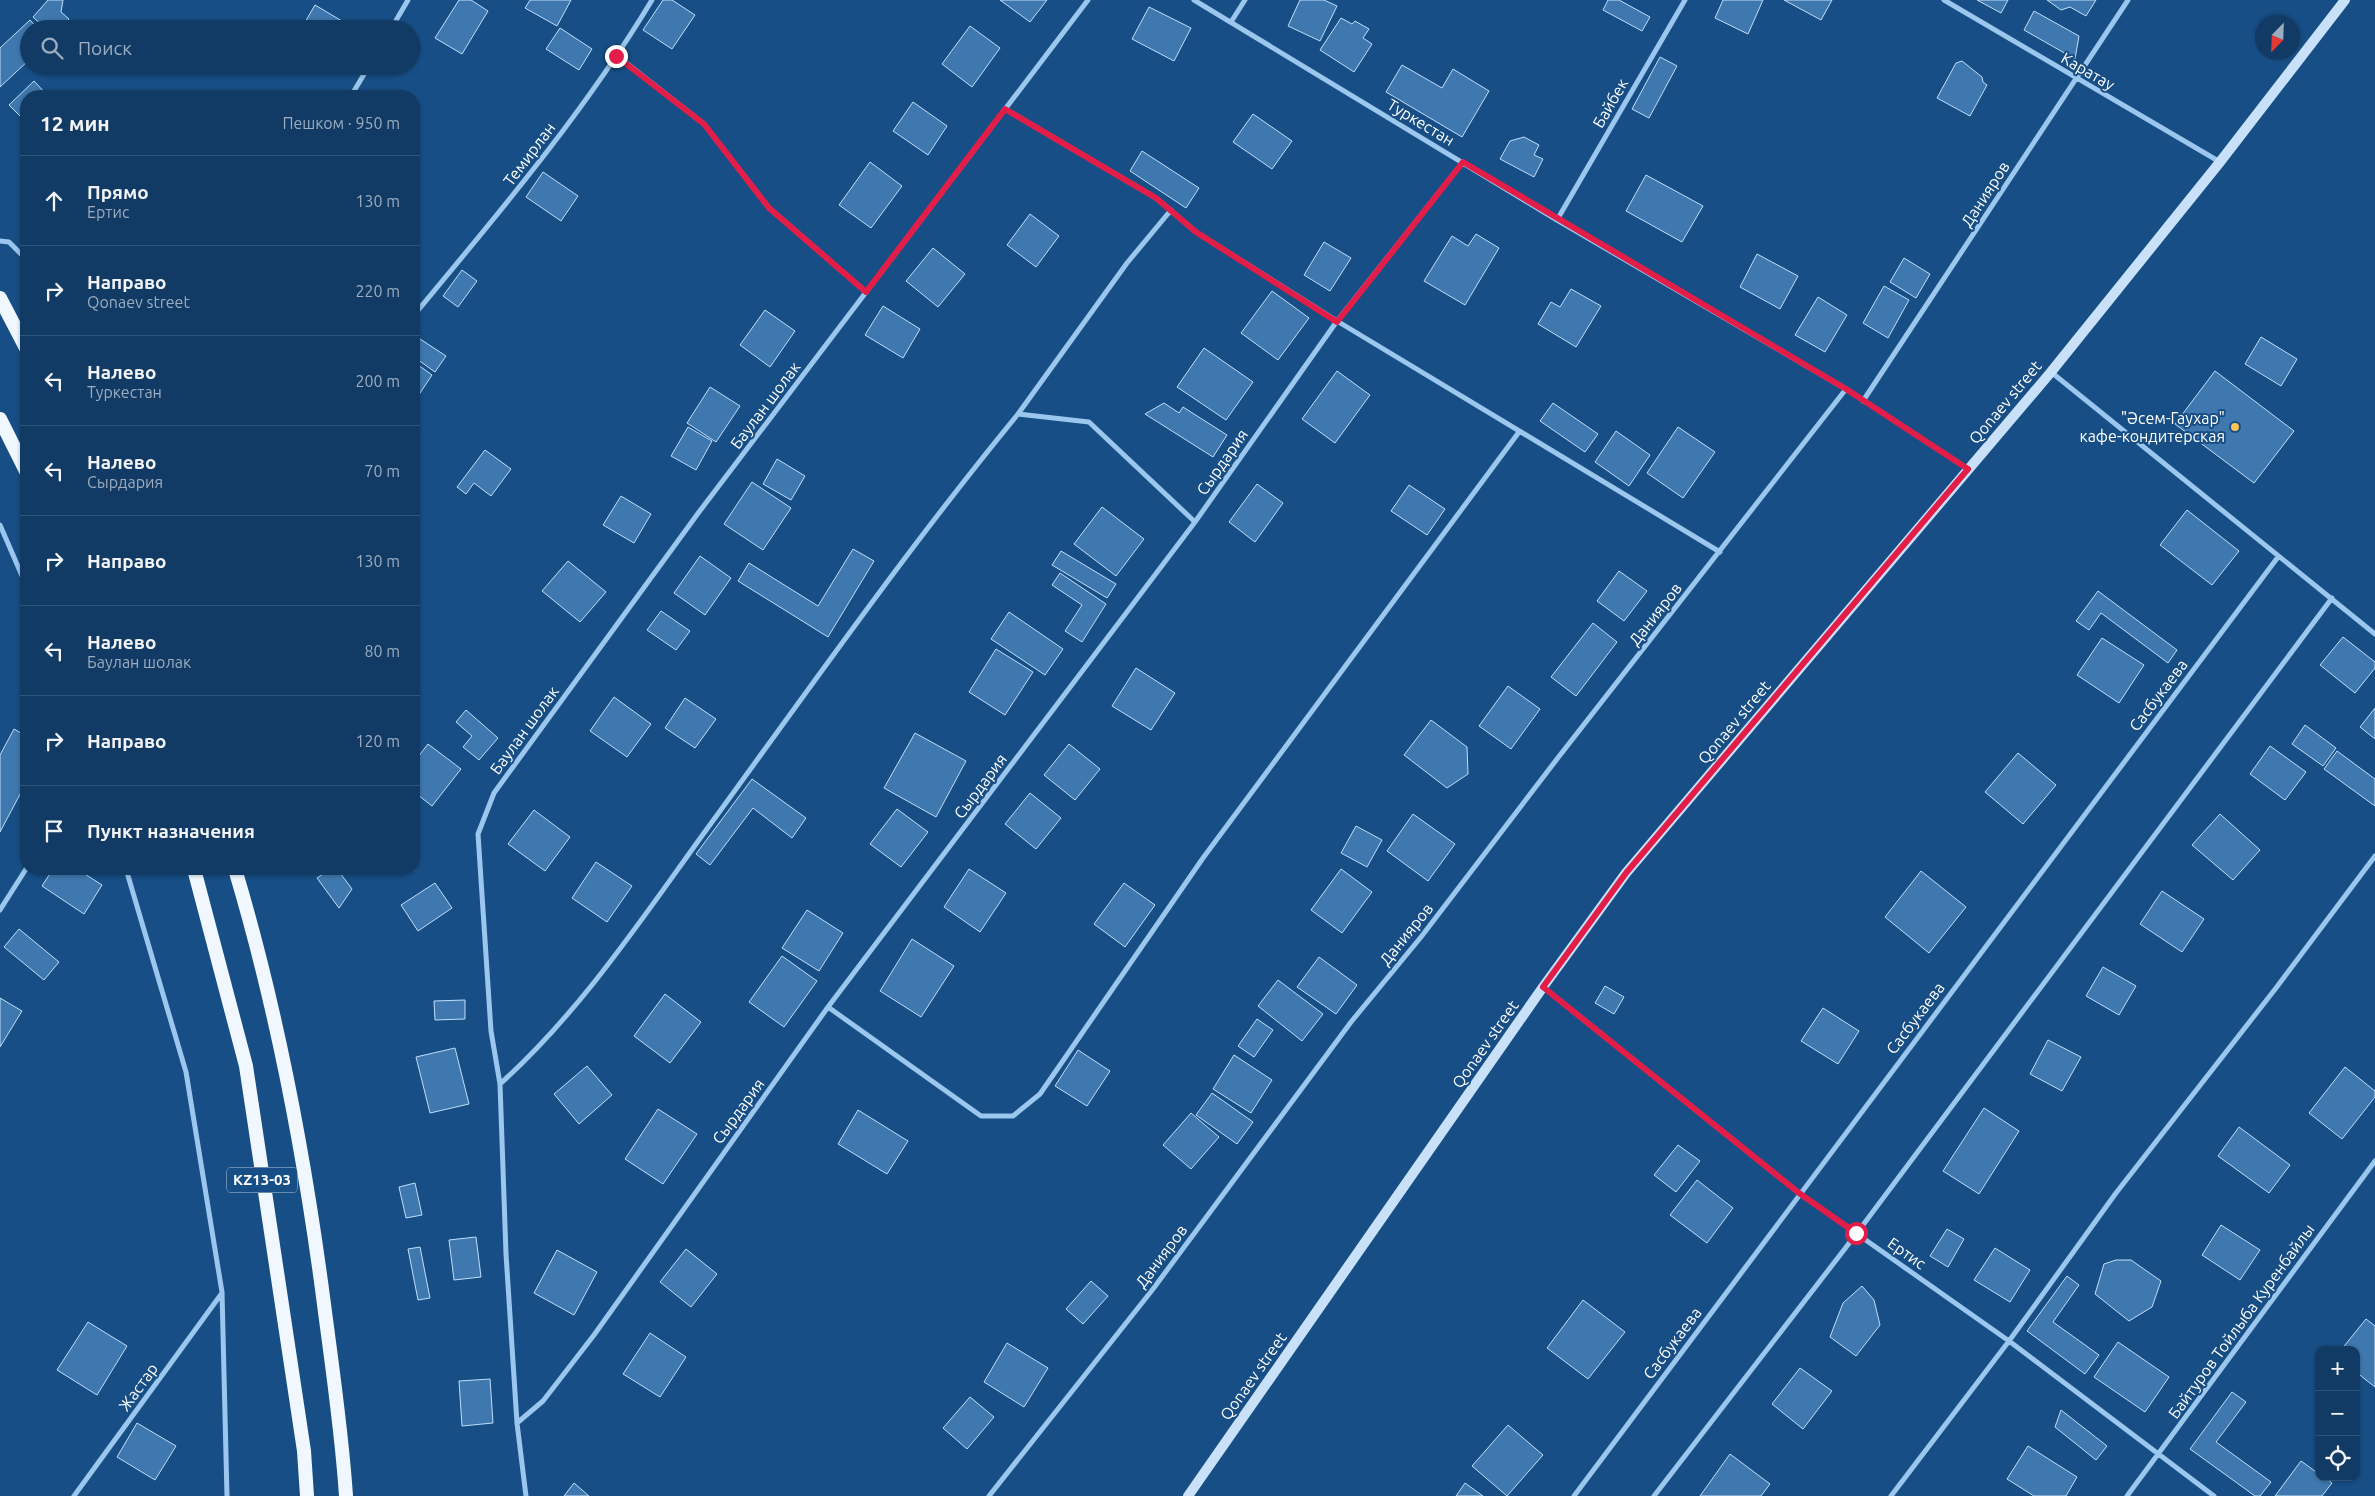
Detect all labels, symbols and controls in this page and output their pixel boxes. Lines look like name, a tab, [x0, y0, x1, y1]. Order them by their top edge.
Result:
north arrow	[2255, 15, 2300, 60]
search box	[20, 20, 420, 75]
icon: search	[38, 34, 66, 62]
text: Поиск	[78, 37, 132, 59]
route end	[605, 45, 628, 68]
street label: Каратау	[2058, 49, 2118, 94]
street label: Байбек	[1589, 75, 1631, 131]
street label: Туркестан	[1384, 95, 1458, 149]
text: 12 мин	[40, 111, 110, 135]
text: Пешком · 950 m	[282, 114, 400, 132]
street label: Темирлан	[499, 119, 559, 189]
street label: Данияров	[1957, 158, 2013, 230]
text: Прямо	[87, 181, 149, 203]
icon: ahead	[40, 187, 68, 215]
text: 130 m	[355, 192, 400, 210]
text: Ертис	[87, 203, 129, 221]
text: Направо	[87, 271, 167, 293]
icon: right	[40, 277, 68, 305]
text: 220 m	[355, 282, 400, 300]
text: Qonaev street	[87, 293, 190, 311]
street label: Qonaev street	[1965, 356, 2045, 447]
street label: Баулан шолак	[726, 358, 804, 452]
text: Налево	[87, 361, 156, 383]
icon: left	[40, 367, 68, 395]
text: 200 m	[355, 372, 400, 390]
text: Туркестан	[87, 383, 162, 401]
place label: "Әсем-Гаухар" кафе-кондитерская	[2079, 409, 2225, 445]
marker: "Әсем-Гаухар" кафе-кондитерская	[2229, 421, 2241, 433]
street label: Сырдария	[1193, 426, 1251, 498]
text: Налево	[87, 451, 156, 473]
icon: left	[40, 457, 68, 485]
text: 70 m	[364, 462, 400, 480]
text: Сырдария	[87, 473, 163, 491]
icon: right	[40, 547, 68, 575]
text: Направо	[87, 550, 167, 572]
text: 130 m	[355, 552, 400, 570]
street label: Данияров	[1625, 579, 1685, 649]
text: Налево	[87, 631, 156, 653]
icon: left	[40, 637, 68, 665]
text: 80 m	[364, 642, 400, 660]
text: Баулан шолак	[87, 653, 191, 671]
street label: Сасбукаева	[2125, 656, 2191, 734]
street label: Qonaev street	[1694, 676, 1774, 767]
street label: Баулан шолак	[486, 683, 562, 777]
icon: right	[40, 727, 68, 755]
text: Направо	[87, 730, 167, 752]
text: 120 m	[355, 732, 400, 750]
street label: Сырдария	[950, 750, 1010, 822]
icon: arrive	[40, 817, 68, 845]
text: Пункт назначения	[87, 820, 255, 842]
street label: Данияров	[1376, 899, 1436, 969]
street label: Сасбукаева	[1882, 979, 1948, 1057]
street label: Qonaev street	[1448, 996, 1522, 1091]
street label: Сырдария	[708, 1075, 768, 1147]
road number: KZ13-03	[227, 1168, 297, 1192]
street label: Байтуров Тойлыба Куренбайлы	[2164, 1220, 2318, 1422]
street label: Данияров	[1131, 1221, 1191, 1291]
route start	[1845, 1222, 1868, 1245]
street label: Ертис	[1884, 1233, 1930, 1273]
street label: Сасбукаева	[1639, 1304, 1705, 1382]
street label: Qonaev street	[1216, 1328, 1290, 1423]
map controls	[2315, 1346, 2360, 1481]
button: +	[2315, 1346, 2360, 1391]
street label: Жастар	[115, 1360, 161, 1414]
button: −	[2315, 1391, 2360, 1436]
button: locate	[2315, 1436, 2360, 1481]

